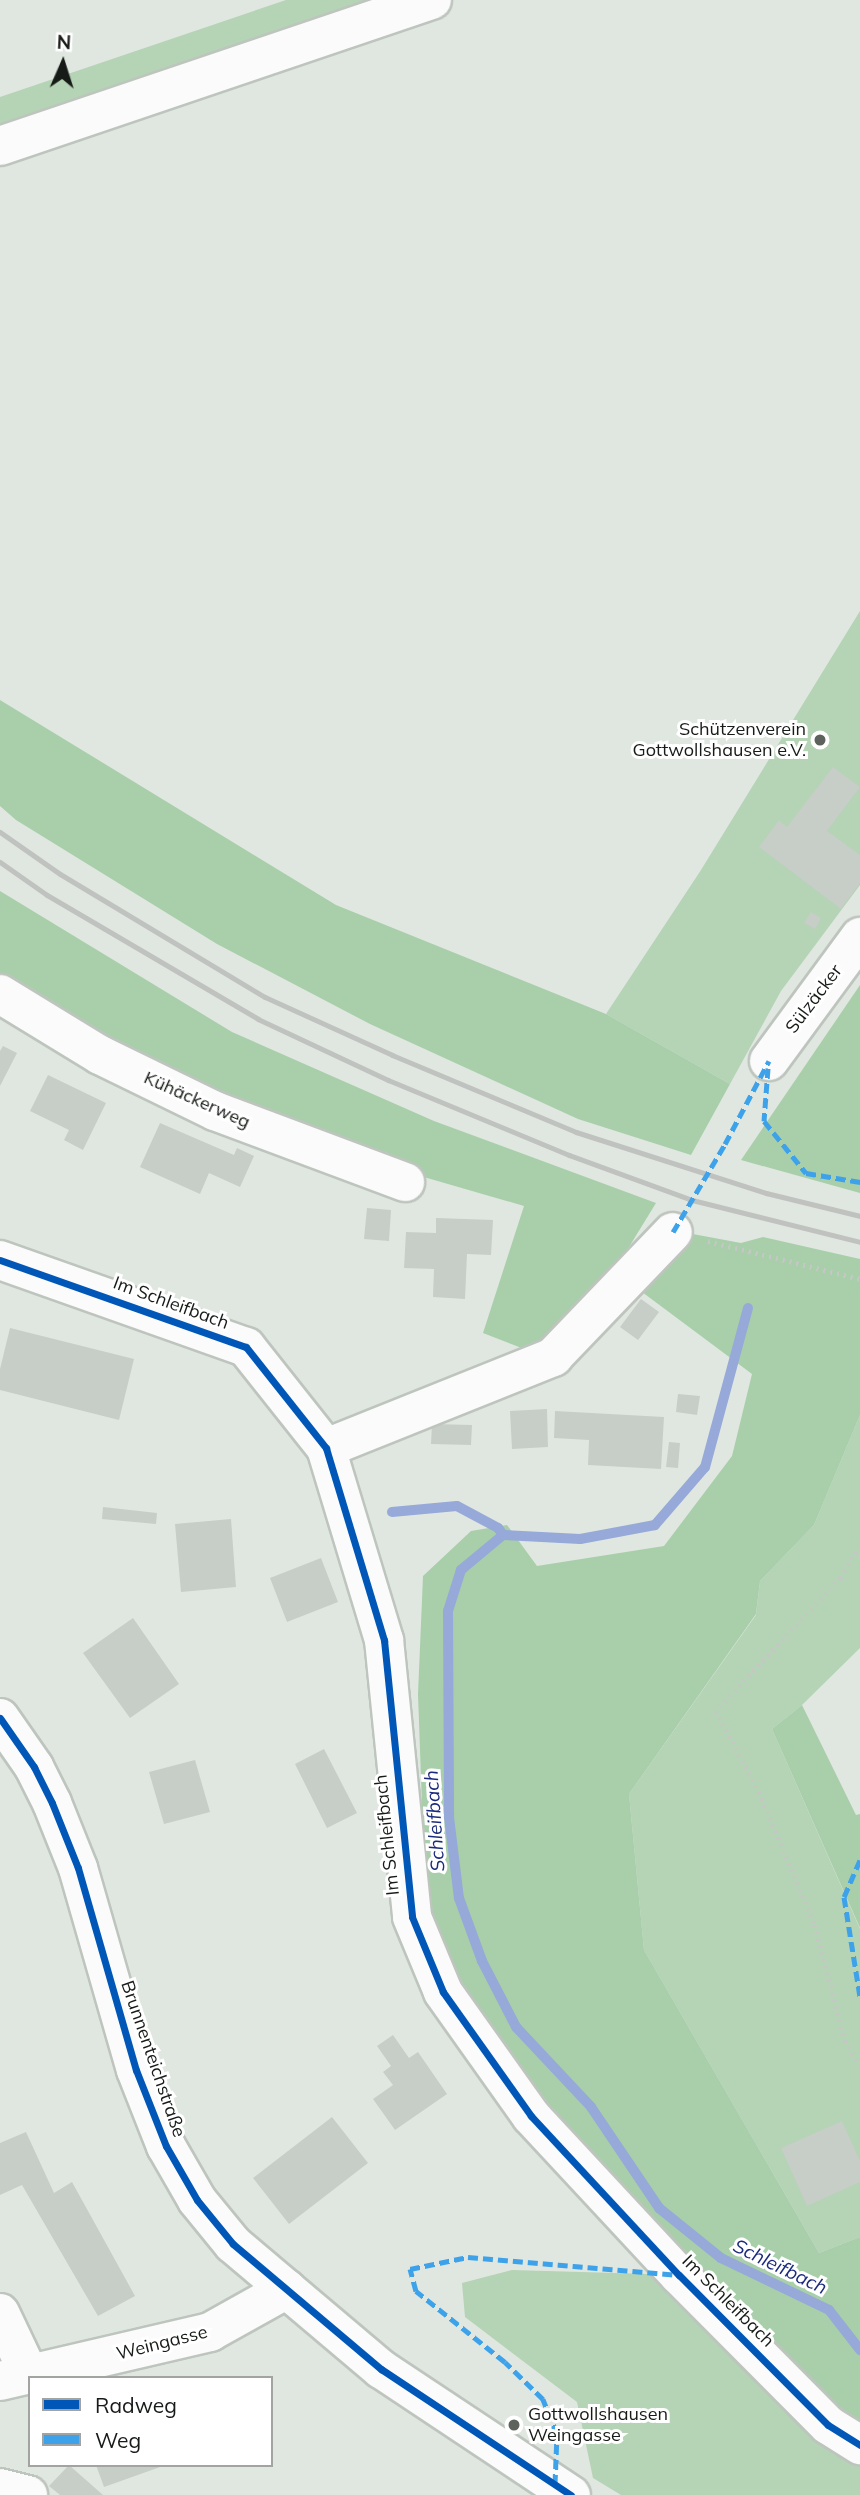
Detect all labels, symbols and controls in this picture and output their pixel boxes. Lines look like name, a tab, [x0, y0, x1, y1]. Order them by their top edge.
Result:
north arrow	[28, 28, 98, 98]
text: N	[56, 30, 72, 54]
place label: Schützenverein Gottwollshausen e.V.	[633, 719, 806, 762]
marker: Schützenverein Gottwollshausen e.V.	[812, 732, 828, 748]
street label: Sülzäcker	[781, 960, 847, 1038]
street label: Kühäckerweg	[141, 1067, 253, 1133]
street label: Im Schleifbach	[110, 1272, 232, 1334]
water label: Schleifbach	[420, 1770, 450, 1872]
street label: Im Schleifbach	[370, 1774, 404, 1896]
street label: Brunnenteichstraße	[116, 1978, 190, 2140]
water label: Schleifbach	[729, 2235, 831, 2299]
street label: Im Schleifbach	[677, 2250, 779, 2352]
street label: Weingasse	[114, 2321, 210, 2365]
legend	[28, 2376, 273, 2467]
text: Radweg	[95, 2392, 177, 2418]
place label: Gottwollshausen Weingasse	[528, 2404, 668, 2446]
marker: Gottwollshausen Weingasse	[506, 2417, 522, 2433]
text: Weg	[95, 2427, 141, 2453]

